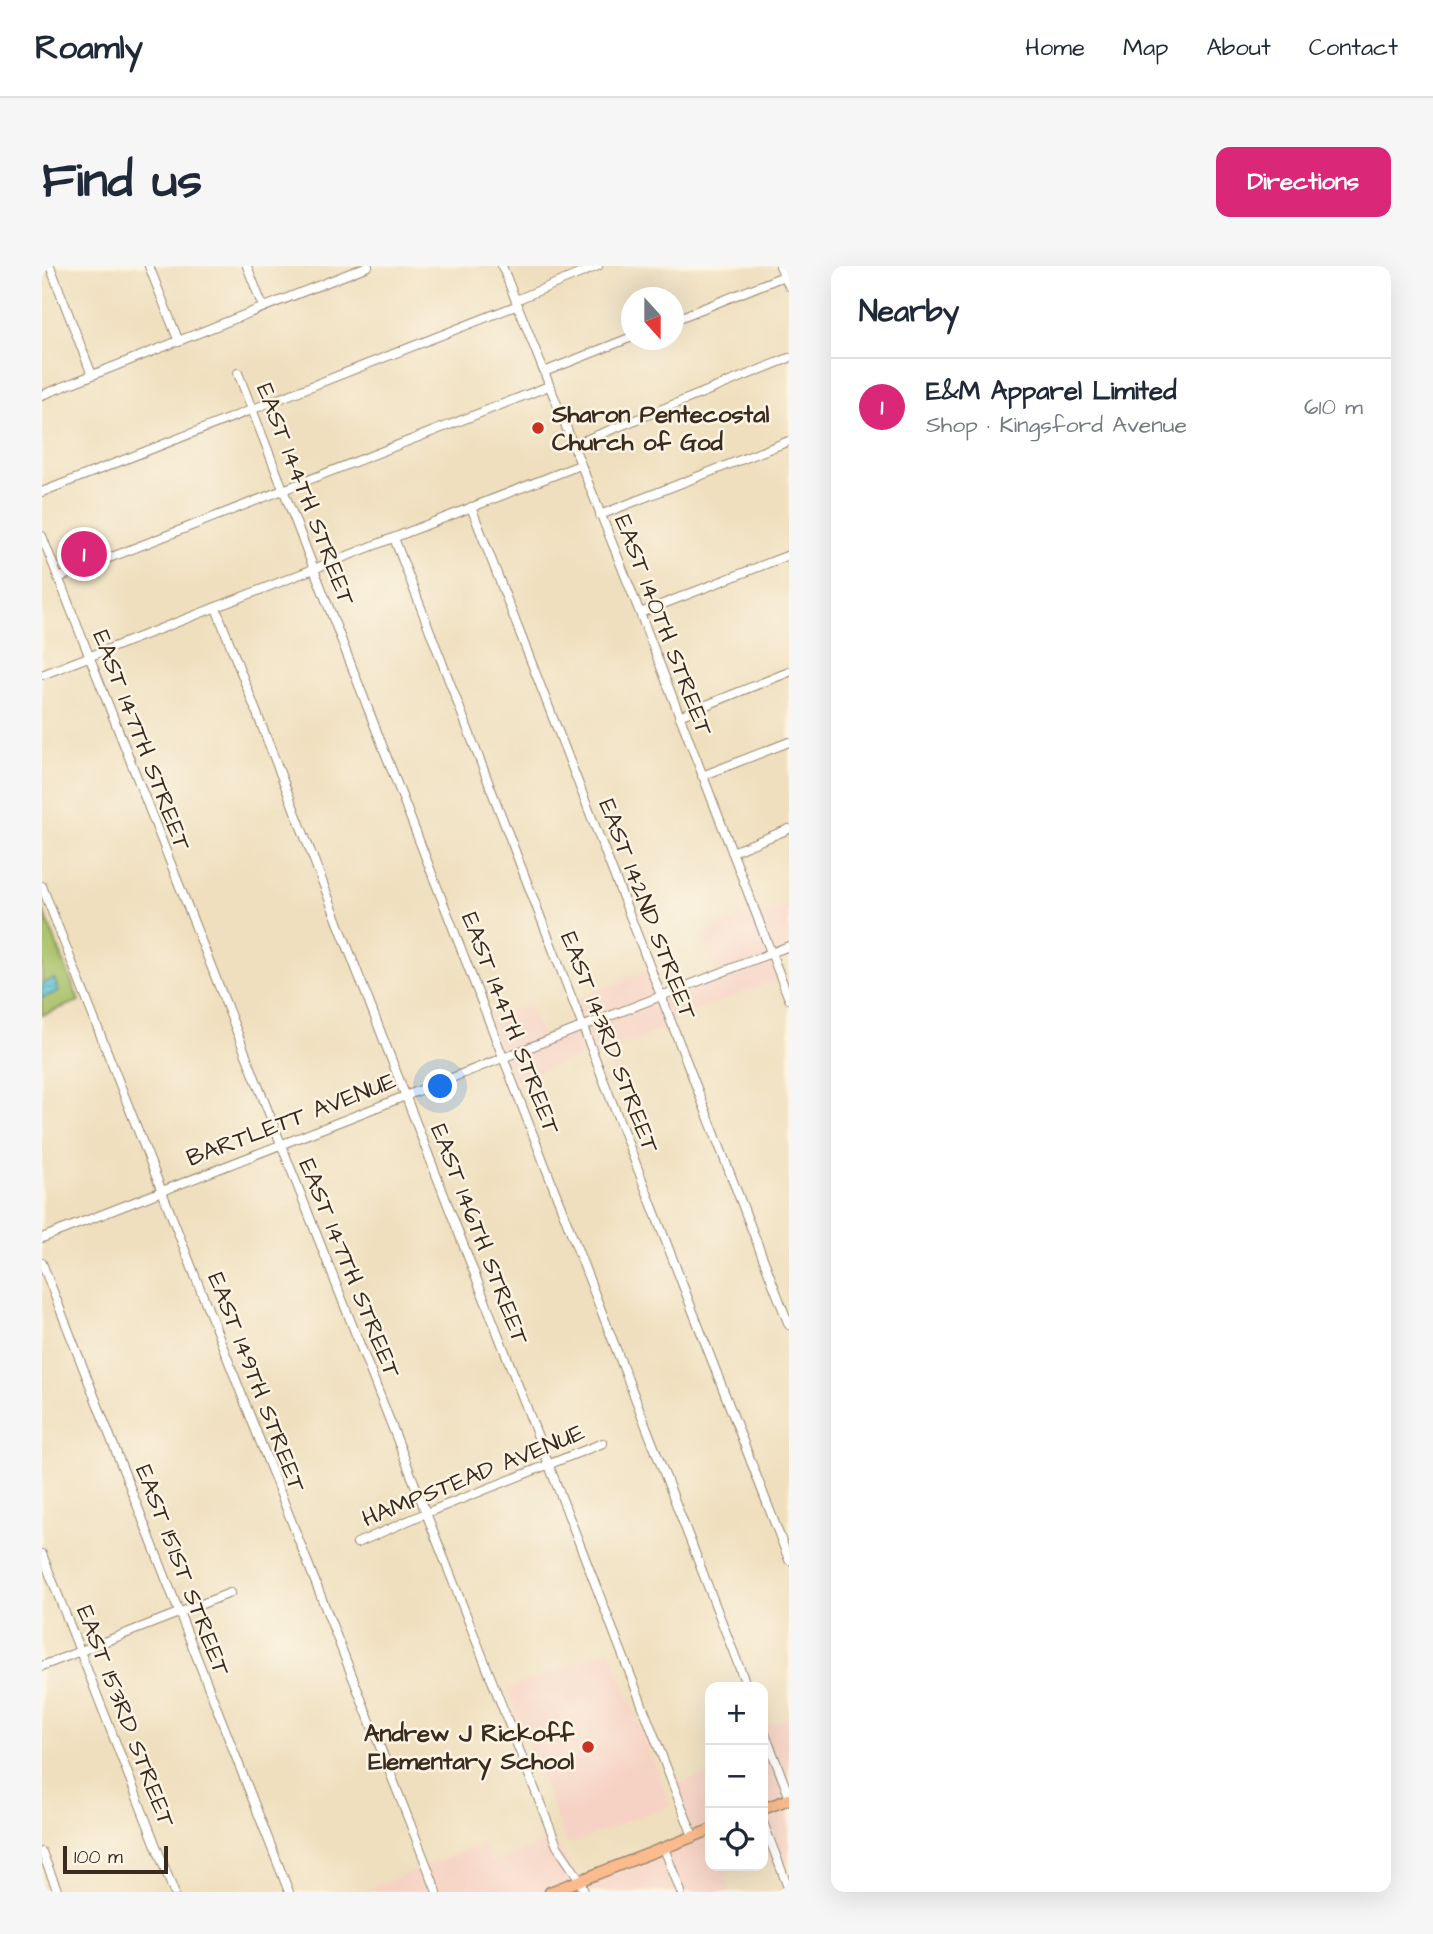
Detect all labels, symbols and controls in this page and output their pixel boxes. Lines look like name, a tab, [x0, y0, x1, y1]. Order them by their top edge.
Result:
text: Roamly	[35, 25, 143, 71]
text: Home	[1025, 31, 1085, 65]
text: Map	[1123, 31, 1168, 65]
text: About	[1206, 31, 1271, 65]
text: Contact	[1309, 31, 1398, 65]
button: Directions	[1216, 147, 1391, 217]
text: Find us	[42, 148, 202, 216]
north arrow	[621, 287, 684, 350]
text: Nearby	[859, 291, 959, 333]
text: E&M Apparel Limited	[926, 373, 1176, 409]
street label: EAST 144TH STREET	[247, 378, 363, 610]
text: 1	[881, 391, 883, 423]
text: 610 m	[1304, 391, 1363, 423]
place label: Sharon Pentecostal Church of God	[551, 398, 769, 460]
text: Shop · Kingsford Avenue	[926, 409, 1187, 441]
marker: Sharon Pentecostal Church of God	[530, 420, 546, 436]
street label: EAST 140TH STREET	[605, 510, 721, 741]
pin: 1	[61, 528, 107, 580]
street label: EAST 147TH STREET	[83, 625, 199, 856]
street label: EAST 142ND STREET	[589, 794, 705, 1025]
street label: EAST 144TH STREET	[452, 907, 568, 1139]
street label: EAST 143RD STREET	[551, 927, 667, 1158]
street label: BARTLETT AVENUE	[182, 1064, 401, 1176]
your location	[423, 1069, 457, 1103]
street label: EAST 146TH STREET	[421, 1119, 537, 1350]
street label: EAST 147TH STREET	[290, 1154, 409, 1383]
street label: EAST 149TH STREET	[199, 1268, 314, 1497]
street label: HAMPSTEAD AVENUE	[357, 1416, 590, 1536]
street label: EAST 151ST STREET	[126, 1460, 238, 1681]
street label: EAST 153RD STREET	[67, 1601, 183, 1832]
map controls	[705, 1682, 768, 1871]
button: +	[705, 1682, 768, 1745]
place label: Andrew J Rickoff Elementary School	[364, 1717, 575, 1781]
marker: Andrew J Rickoff Elementary School	[580, 1739, 596, 1755]
button: −	[705, 1745, 768, 1808]
button: locate	[705, 1808, 768, 1871]
scale bar	[63, 1843, 168, 1875]
text: 100 m	[74, 1844, 123, 1871]

